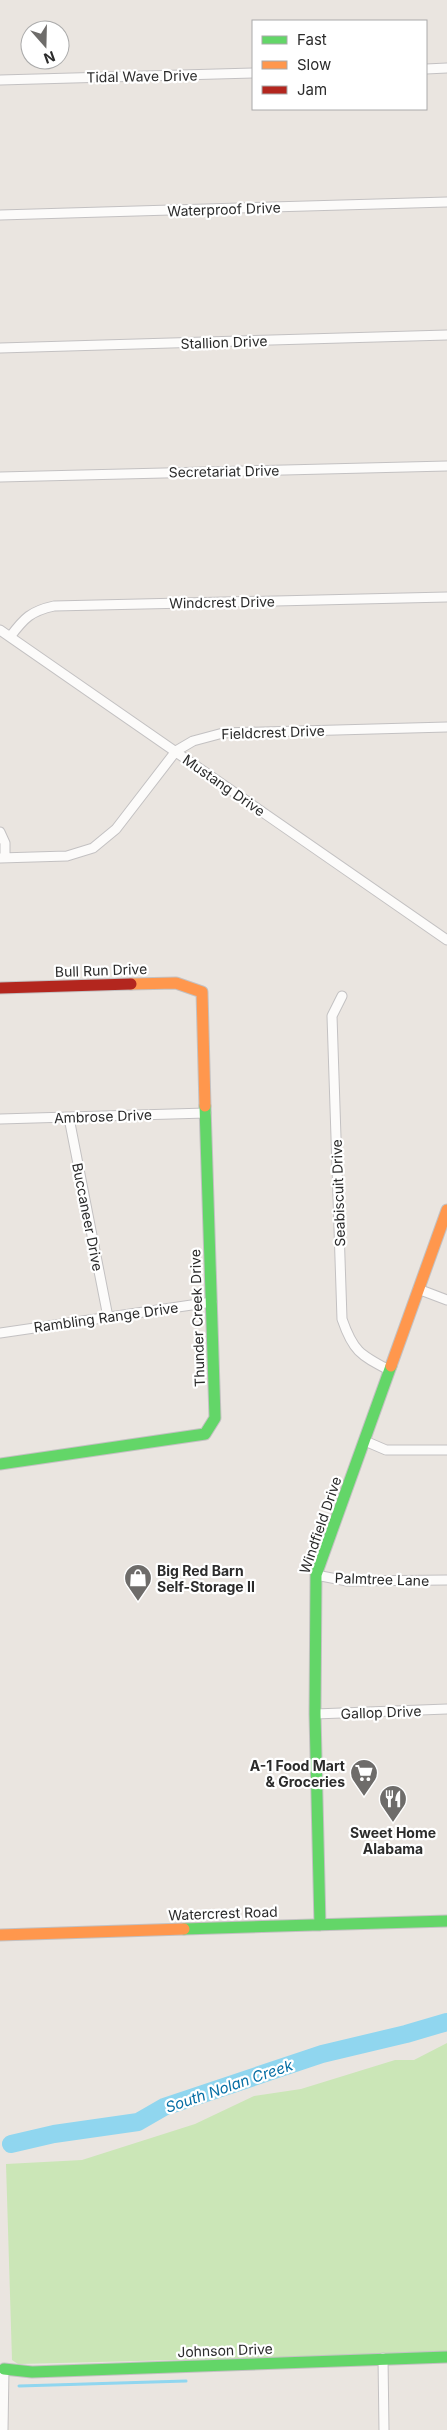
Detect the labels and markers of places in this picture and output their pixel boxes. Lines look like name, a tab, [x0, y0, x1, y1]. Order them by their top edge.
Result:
place label: Big Red Barn Self-Storage II	[157, 1562, 255, 1595]
shop icon: Big Red Barn Self-Storage II	[123, 1563, 153, 1602]
place label: A-1 Food Mart & Groceries	[250, 1757, 345, 1790]
supermarket icon: A-1 Food Mart & Groceries	[349, 1758, 379, 1797]
restaurant icon: Sweet Home Alabama	[378, 1784, 408, 1823]
place label: Sweet Home Alabama	[350, 1824, 436, 1857]

